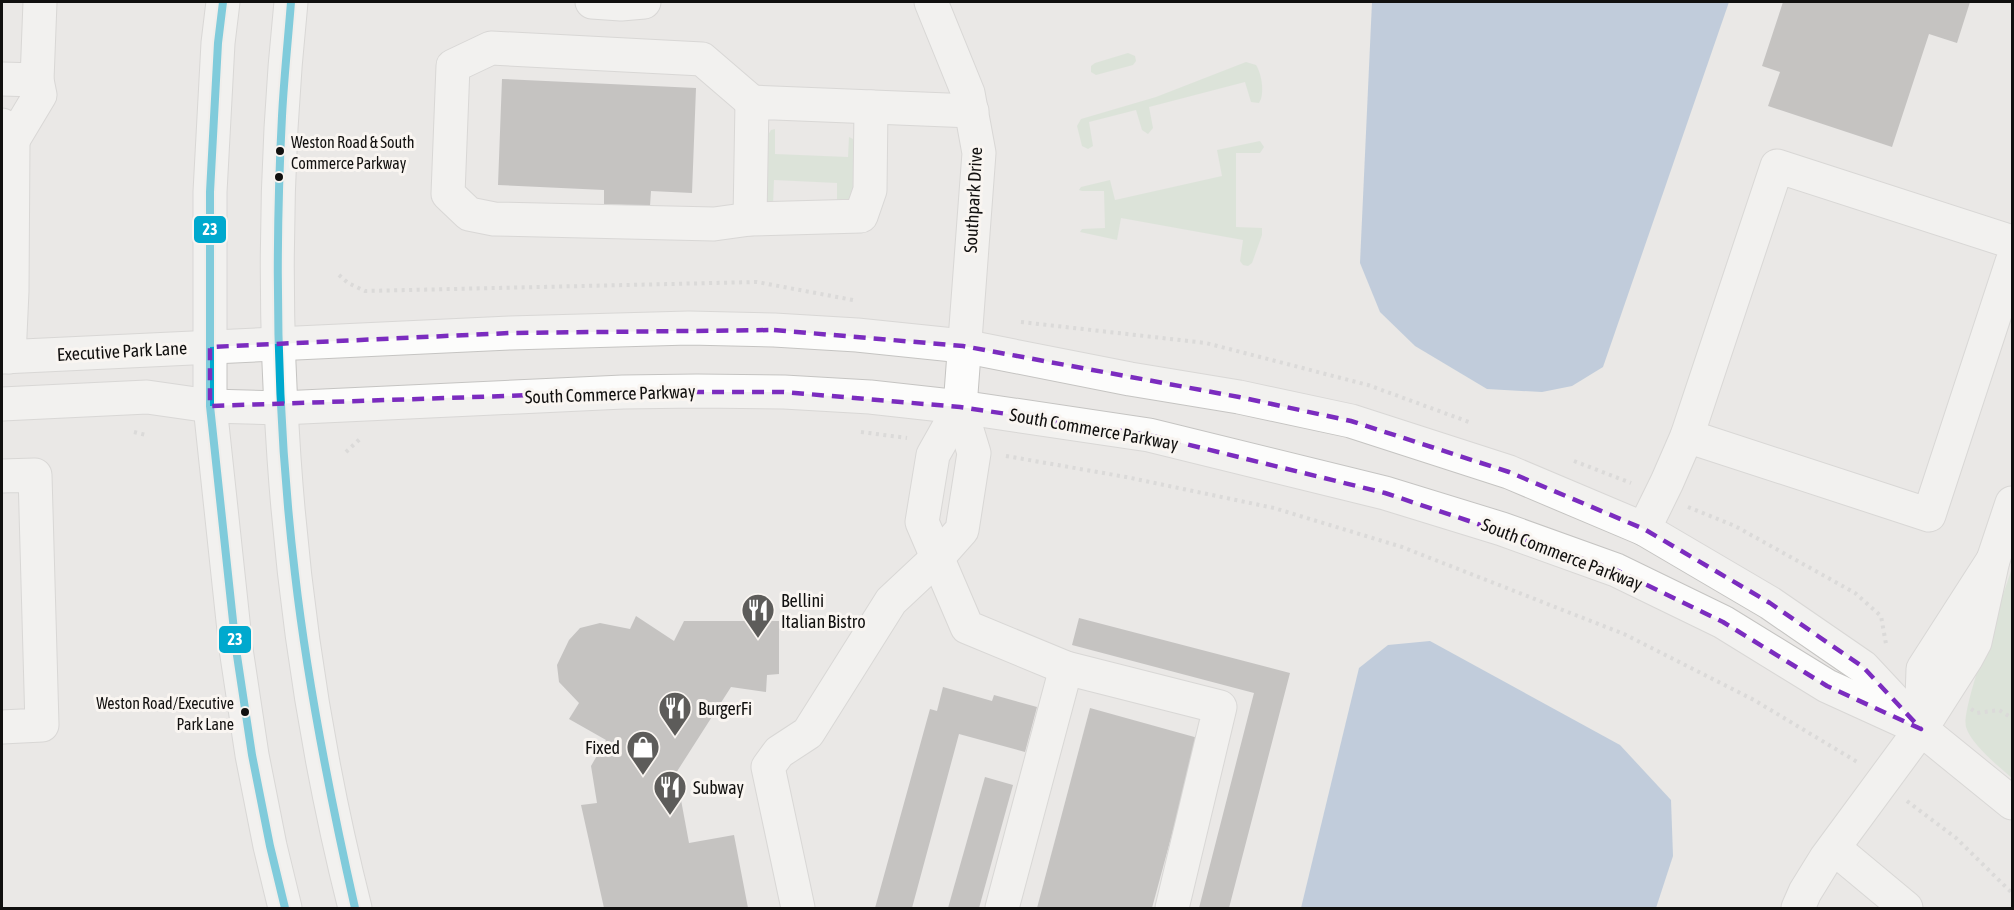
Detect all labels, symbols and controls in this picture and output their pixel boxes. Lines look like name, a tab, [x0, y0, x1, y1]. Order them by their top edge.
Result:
place label: Weston Road & South Commerce Parkway	[291, 133, 415, 173]
marker: Weston Road & South Commerce Parkway	[274, 145, 286, 157]
street label: Southpark Drive	[960, 146, 986, 254]
unlabelled marker	[273, 171, 285, 183]
line badge: 23	[193, 215, 227, 244]
text: 23	[202, 220, 218, 238]
street label: Executive Park Lane	[56, 337, 188, 365]
street label: South Commerce Parkway	[524, 381, 696, 407]
street label: South Commerce Parkway	[1008, 404, 1180, 454]
street label: South Commerce Parkway	[1479, 514, 1645, 594]
place label: Bellini Italian Bistro	[781, 590, 866, 632]
restaurant icon: Bellini Italian Bistro	[740, 592, 776, 639]
line badge: 23	[218, 625, 252, 654]
text: 23	[227, 630, 243, 648]
restaurant icon: BurgerFi	[657, 690, 693, 737]
place label: Weston Road/Executive Park Lane	[96, 694, 234, 733]
place label: BurgerFi	[698, 698, 752, 719]
marker: Weston Road/Executive Park Lane	[239, 706, 251, 718]
shop icon: Fixed	[625, 729, 661, 776]
place label: Fixed	[585, 737, 620, 758]
restaurant icon: Subway	[652, 769, 688, 816]
place label: Subway	[693, 777, 744, 798]

